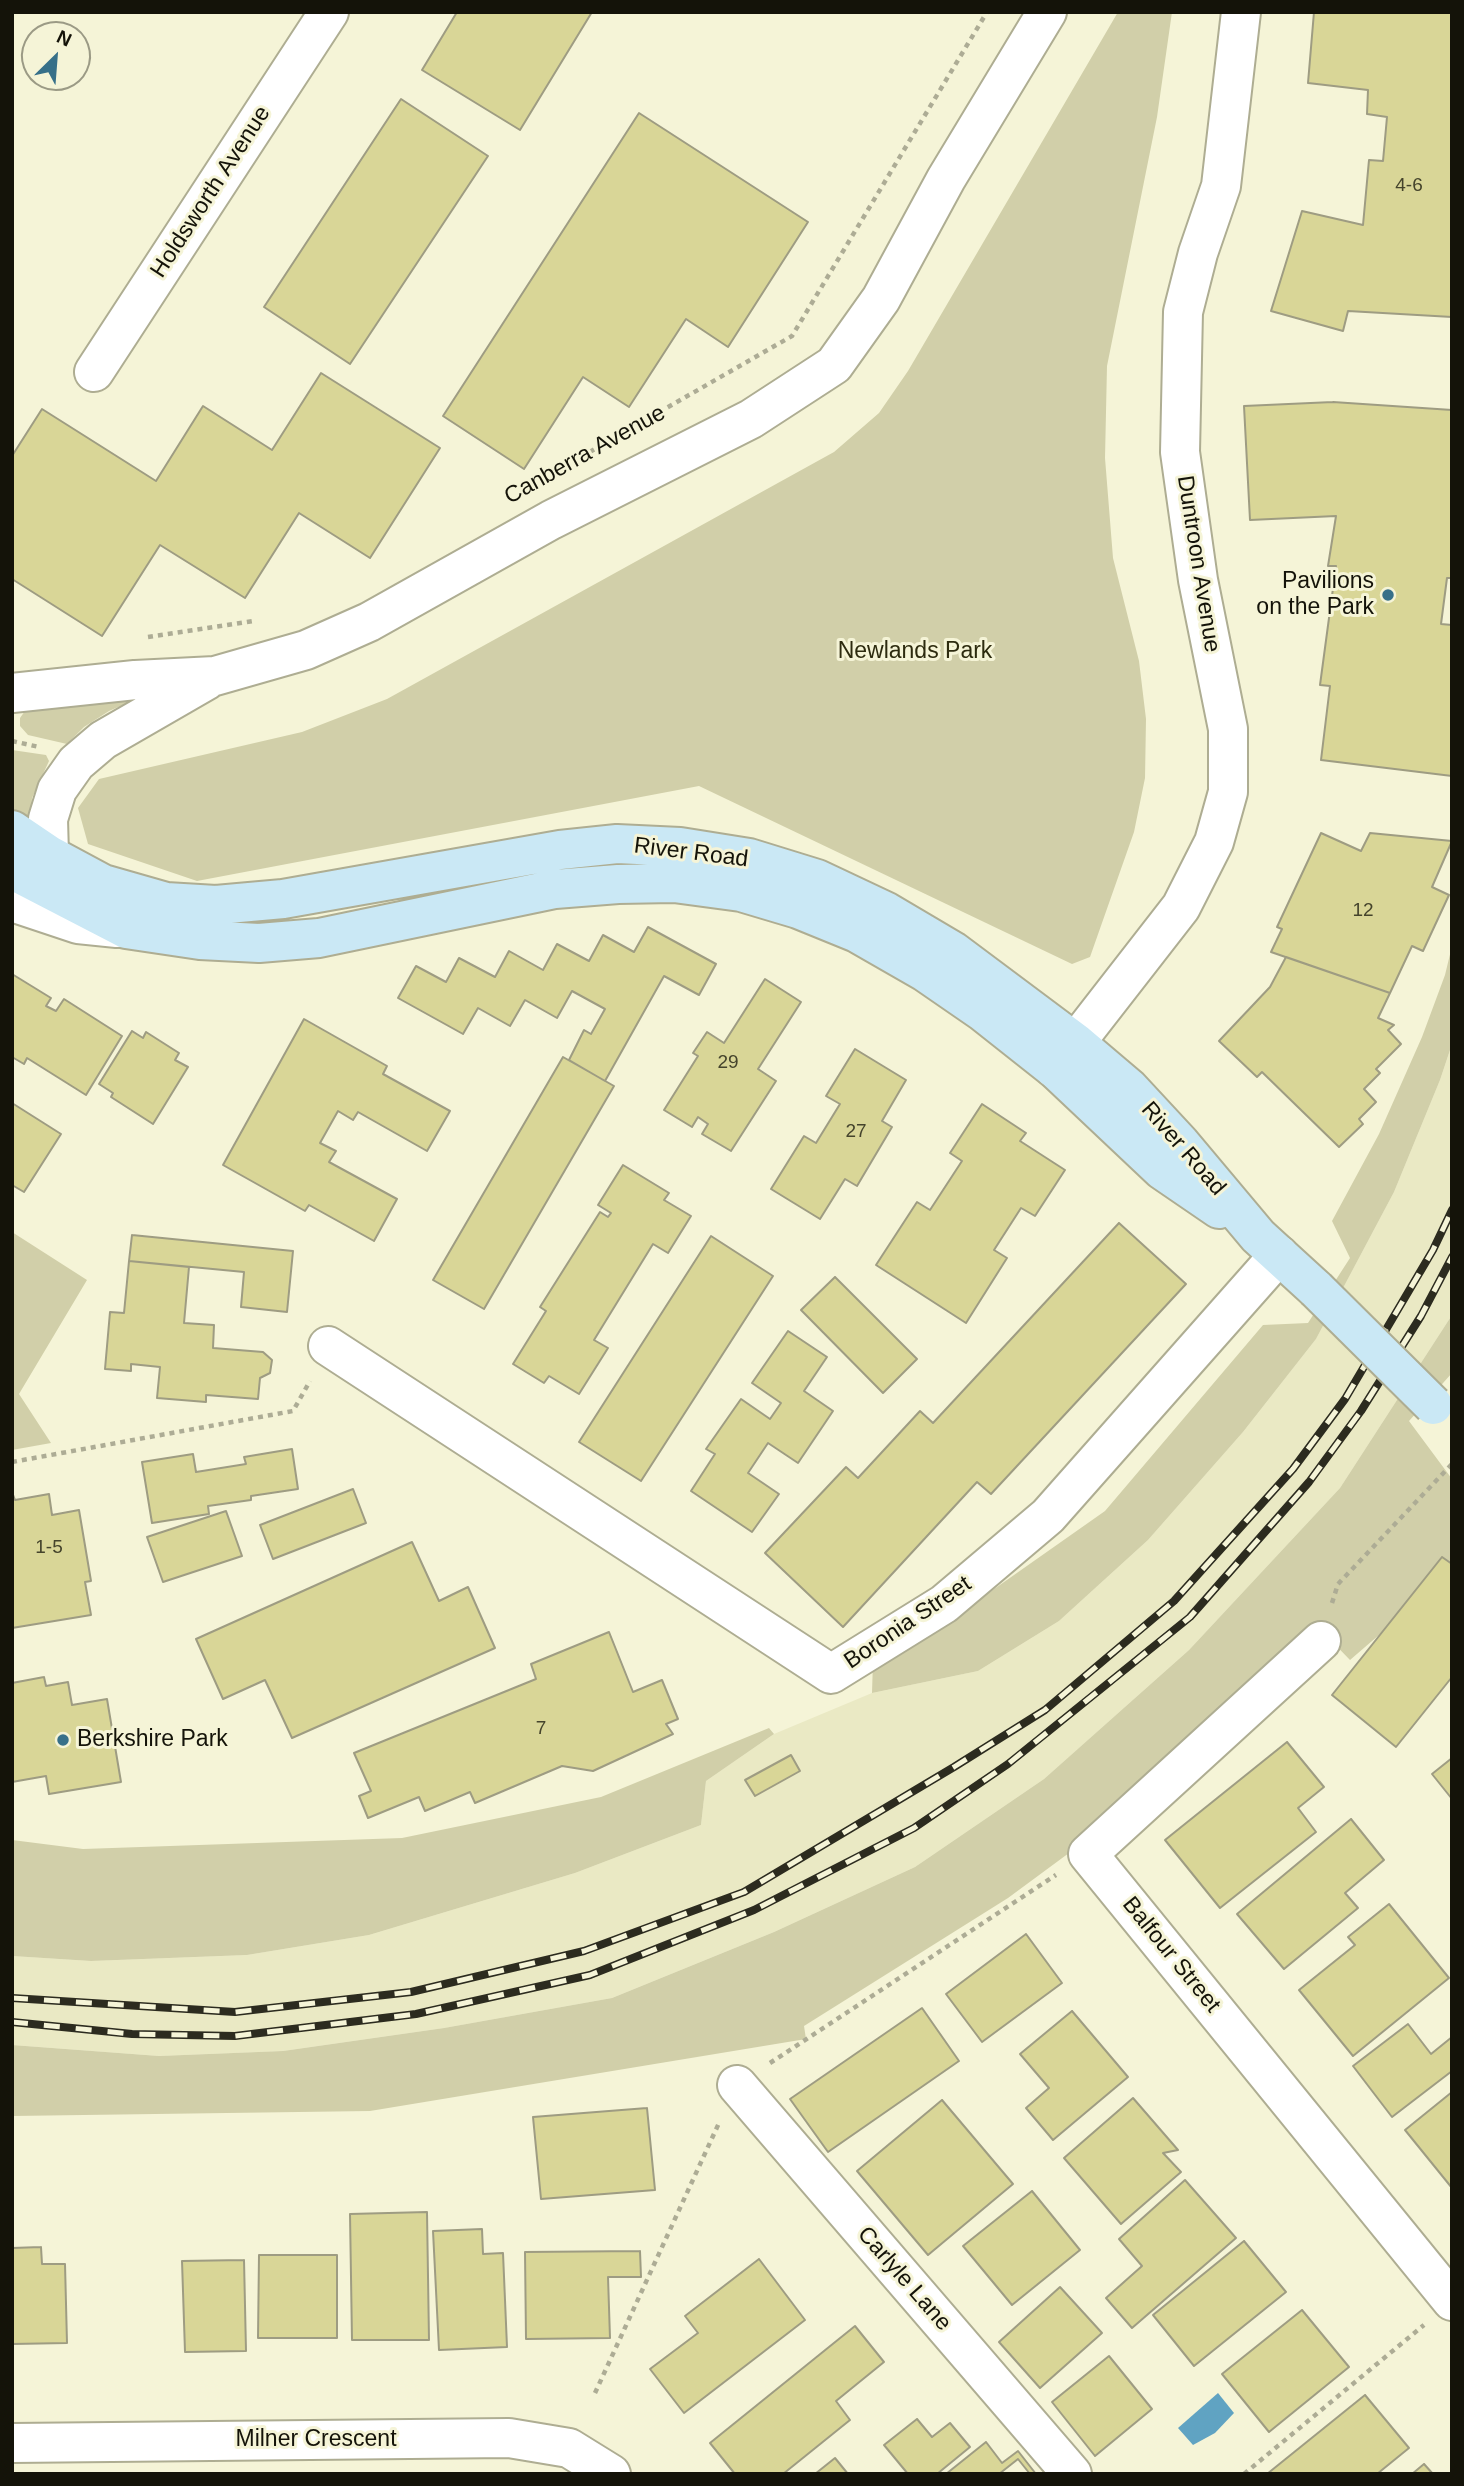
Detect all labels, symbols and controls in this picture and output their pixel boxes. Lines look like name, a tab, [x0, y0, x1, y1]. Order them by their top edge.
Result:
north arrow	[21, 21, 91, 91]
text: N	[54, 26, 75, 51]
street label: Holdsworth Avenue	[145, 101, 277, 283]
house number: 4-6	[1395, 175, 1423, 197]
street label: Canberra Avenue	[500, 399, 670, 511]
street label: Duntroon Avenue	[1170, 474, 1226, 654]
place label: Pavilions on the Park	[1256, 568, 1374, 622]
marker: Pavilions on the Park	[1380, 587, 1396, 603]
park label: Newlands Park	[838, 638, 992, 666]
street label: River Road	[632, 832, 750, 874]
house number: 12	[1352, 900, 1374, 922]
house number: 29	[717, 1052, 739, 1074]
street label: River Road	[1135, 1097, 1231, 1201]
house number: 27	[845, 1121, 867, 1143]
house number: 1-5	[35, 1537, 63, 1559]
street label: Boronia Street	[839, 1570, 977, 1676]
house number: 7	[536, 1718, 546, 1740]
place label: Berkshire Park	[77, 1726, 228, 1754]
marker: Berkshire Park	[55, 1732, 71, 1748]
street label: Balfour Street	[1116, 1892, 1226, 2018]
street label: Carlyle Lane	[851, 2221, 957, 2337]
street label: Milner Crescent	[235, 2426, 397, 2454]

